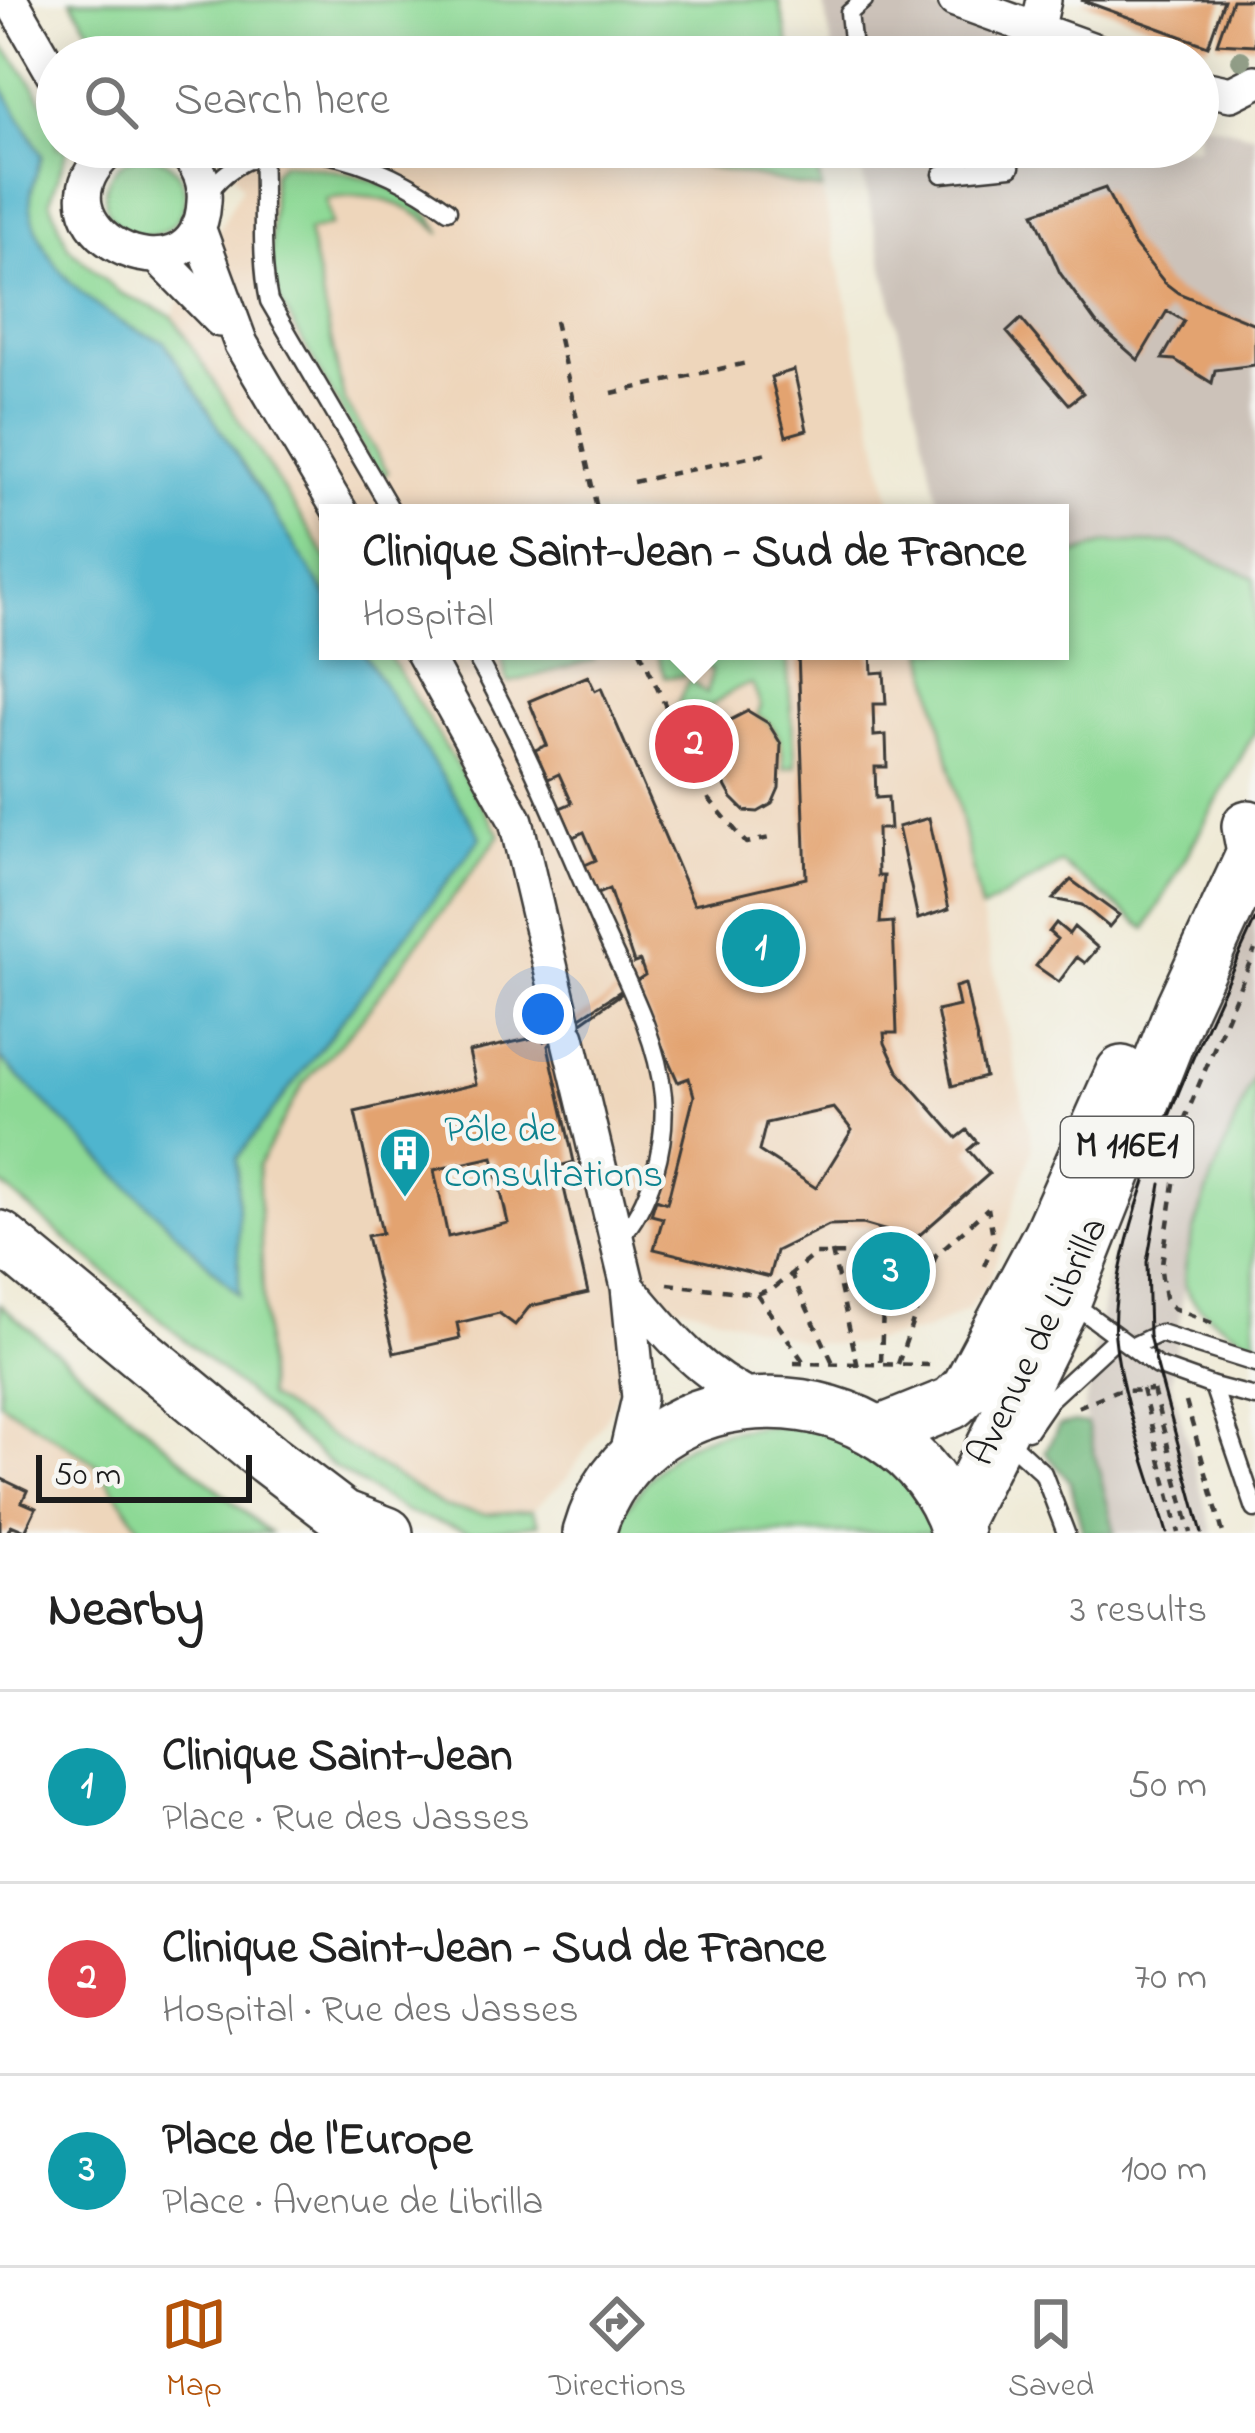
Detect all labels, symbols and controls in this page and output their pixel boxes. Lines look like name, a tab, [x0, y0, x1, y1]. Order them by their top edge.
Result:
search box	[36, 36, 1219, 168]
icon: search	[78, 69, 144, 135]
text: Search here	[174, 69, 390, 135]
popup	[319, 504, 1069, 660]
text: Clinique Saint-Jean - Sud de France	[362, 521, 1026, 587]
text: Hospital	[362, 587, 494, 644]
pin: 2	[655, 699, 733, 789]
pin: 1	[722, 903, 800, 993]
your location	[513, 984, 573, 1044]
place label: Pôle de consultations	[444, 1103, 663, 1205]
road number: M 116E1	[1061, 1117, 1193, 1177]
building icon: Pôle de consultations	[377, 1125, 433, 1199]
street label: Avenue de Librilla	[954, 1208, 1124, 1476]
pin: 3	[852, 1226, 930, 1316]
scale bar	[36, 1449, 252, 1502]
text: 50 m	[54, 1452, 121, 1500]
text: Nearby	[48, 1574, 204, 1649]
text: 3 results	[1070, 1583, 1207, 1640]
text: Clinique Saint-Jean	[162, 1725, 512, 1791]
text: 1	[81, 1758, 93, 1815]
text: 50 m	[1128, 1758, 1207, 1815]
text: Place · Rue des Jasses	[162, 1791, 530, 1848]
text: Clinique Saint-Jean - Sud de France	[162, 1917, 826, 1983]
text: 2	[77, 1950, 97, 2007]
text: 70 m	[1134, 1950, 1207, 2007]
text: Hospital · Rue des Jasses	[162, 1983, 579, 2040]
text: Place de l'Europe	[162, 2109, 472, 2175]
text: 3	[79, 2142, 95, 2199]
text: 100 m	[1121, 2142, 1207, 2199]
text: Place · Avenue de Librilla	[162, 2175, 543, 2232]
tab: Map	[161, 2291, 227, 2411]
tab: Directions	[549, 2291, 686, 2411]
tab: Saved	[1008, 2291, 1094, 2411]

